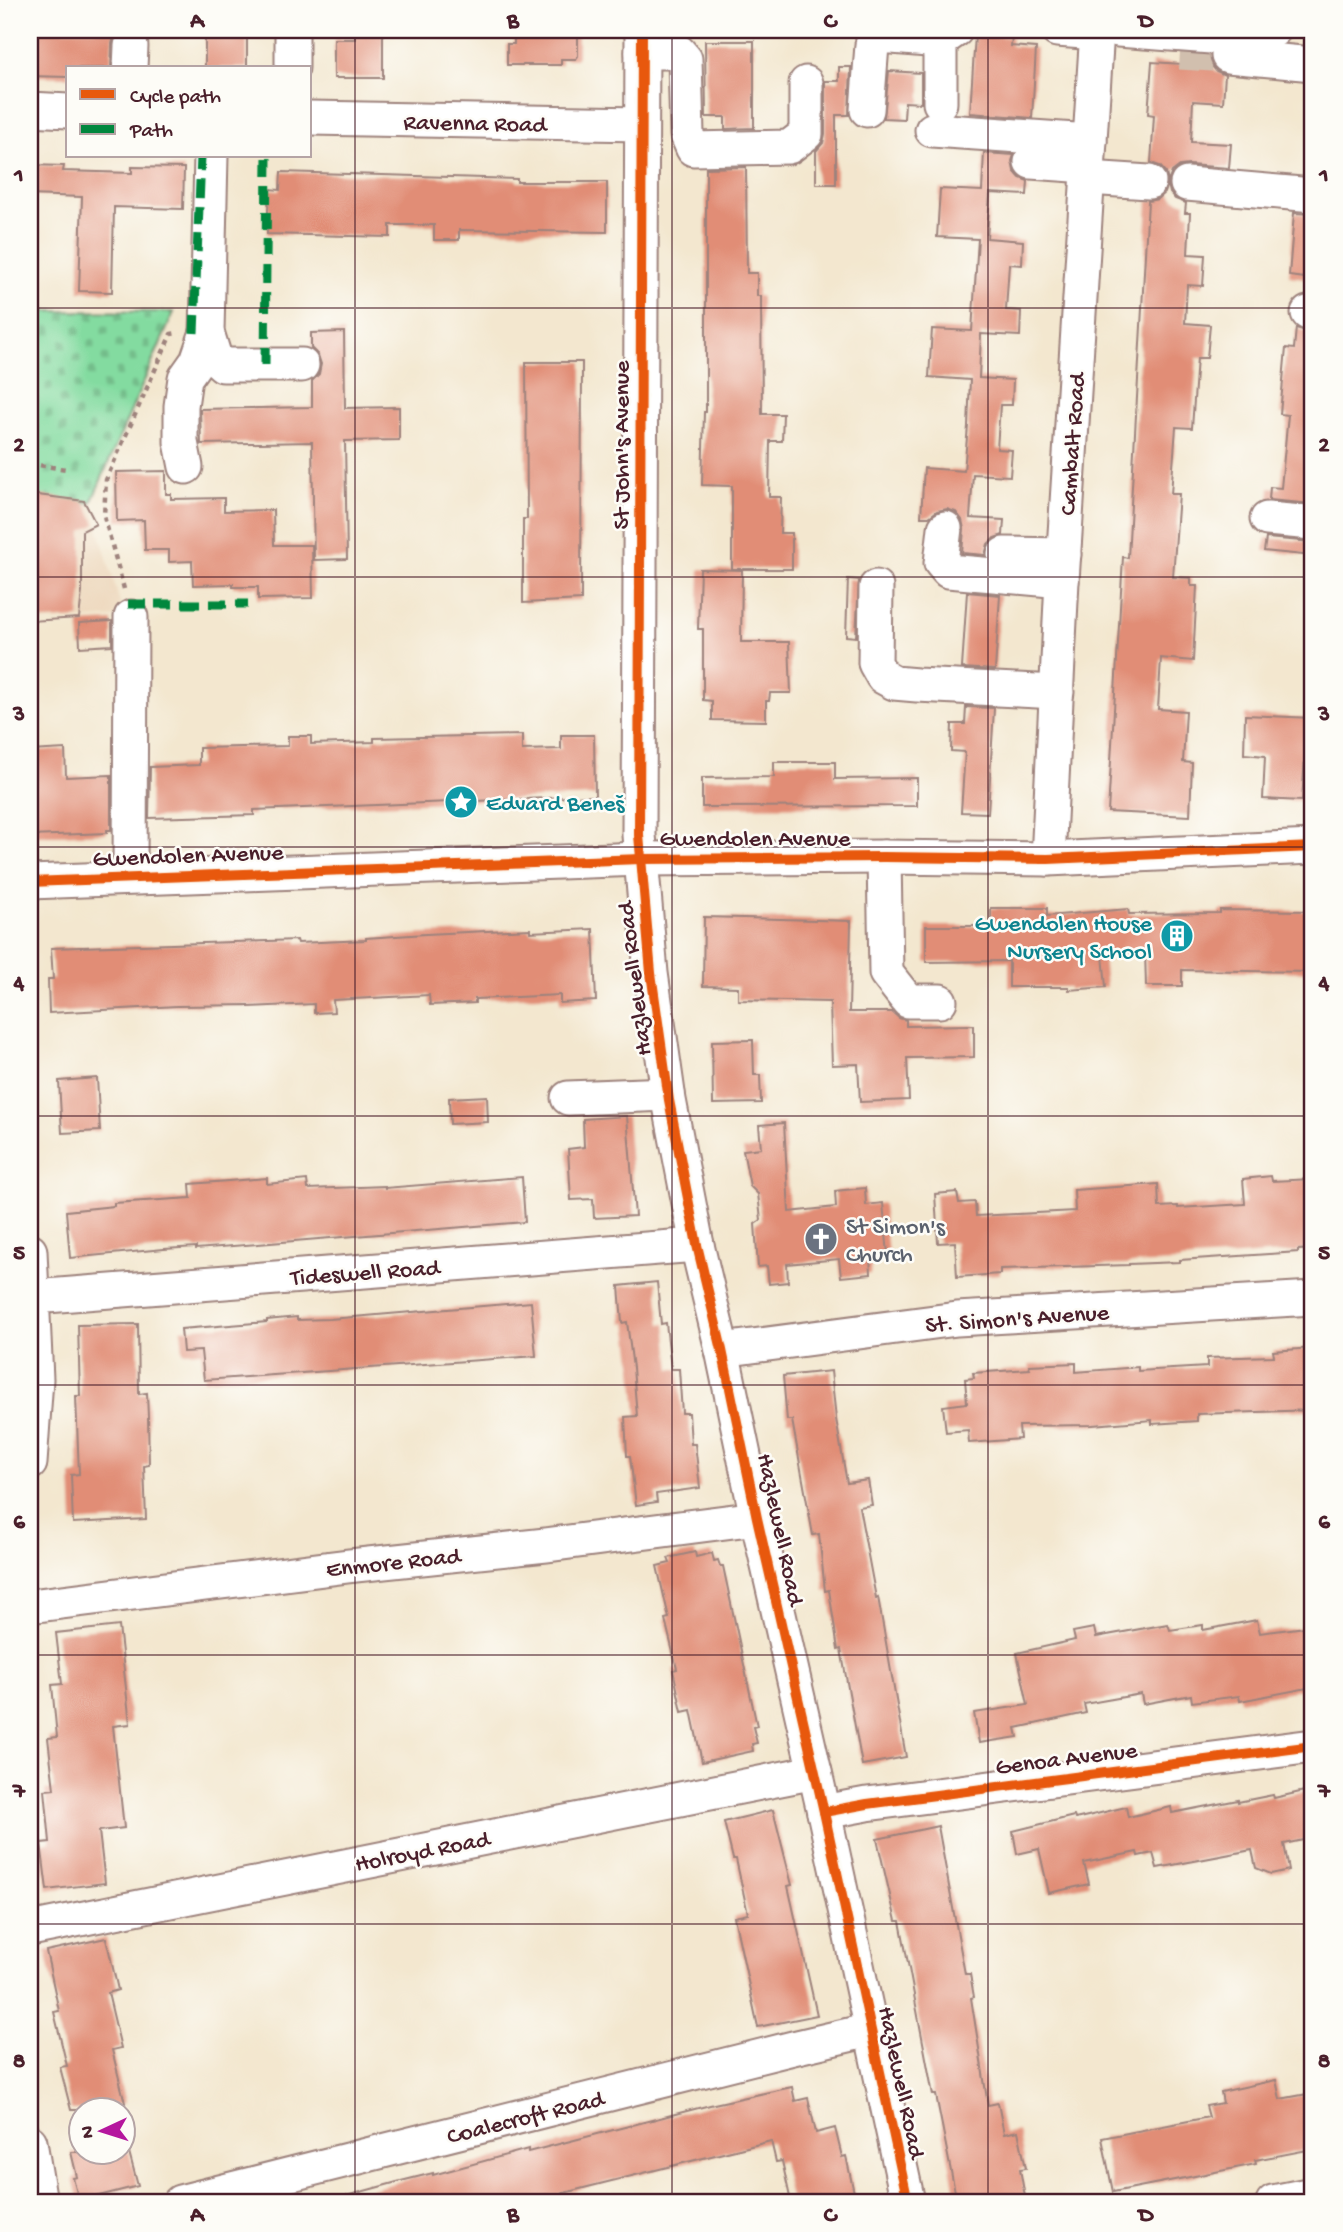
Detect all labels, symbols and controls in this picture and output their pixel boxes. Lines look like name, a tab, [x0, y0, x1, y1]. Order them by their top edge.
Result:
text: A	[189, 9, 205, 36]
text: B	[506, 9, 520, 36]
text: C	[824, 9, 839, 36]
text: D	[1137, 9, 1155, 36]
legend	[66, 66, 312, 158]
text: Cycle path	[130, 86, 221, 111]
street label: Ravenna Road	[403, 110, 549, 141]
text: Path	[129, 120, 173, 145]
text: 1	[13, 163, 24, 190]
text: 1	[1318, 163, 1329, 190]
street label: St John's Avenue	[609, 360, 638, 529]
street label: Cambalt Road	[1055, 370, 1094, 516]
text: 2	[13, 433, 25, 460]
text: 2	[1318, 433, 1330, 460]
text: 3	[12, 702, 25, 729]
text: 3	[1317, 702, 1330, 729]
place icon: Edvard Beneš	[442, 783, 480, 821]
place label: Edvard Beneš	[486, 791, 626, 820]
street label: Gwendolen Avenue	[660, 826, 851, 855]
street label: Gwendolen Avenue	[92, 840, 285, 875]
street label: Hazlewell Road	[612, 898, 660, 1057]
place label: Gwendolen House Nursery School	[975, 911, 1153, 968]
building icon: Gwendolen House Nursery School	[1158, 917, 1196, 955]
text: 4	[13, 971, 25, 998]
text: 4	[1318, 971, 1330, 998]
place label: St Simon's Church	[846, 1214, 946, 1271]
church icon: St Simon's Church	[802, 1220, 840, 1258]
text: 5	[13, 1241, 25, 1268]
text: 5	[1318, 1241, 1330, 1268]
street label: Tideswell Road	[288, 1255, 443, 1294]
street label: St. Simon's Avenue	[924, 1300, 1111, 1341]
street label: Hazlewell Road	[748, 1451, 809, 1610]
text: 6	[13, 1510, 26, 1537]
text: 6	[1318, 1510, 1331, 1537]
street label: Enmore Road	[325, 1543, 464, 1586]
street label: Genoa Avenue	[994, 1737, 1140, 1784]
text: 7	[12, 1779, 26, 1806]
text: 7	[1317, 1779, 1331, 1806]
street label: Holroyd Road	[353, 1826, 494, 1881]
street label: Hazlewell Road	[869, 2004, 930, 2163]
text: 8	[13, 2049, 26, 2076]
text: 8	[1318, 2049, 1331, 2076]
street label: Coalecroft Road	[444, 2085, 609, 2153]
north arrow	[66, 2096, 136, 2166]
text: N	[77, 2125, 100, 2139]
text: A	[189, 2203, 205, 2230]
text: B	[506, 2203, 520, 2230]
text: C	[824, 2203, 839, 2230]
text: D	[1137, 2203, 1155, 2230]

